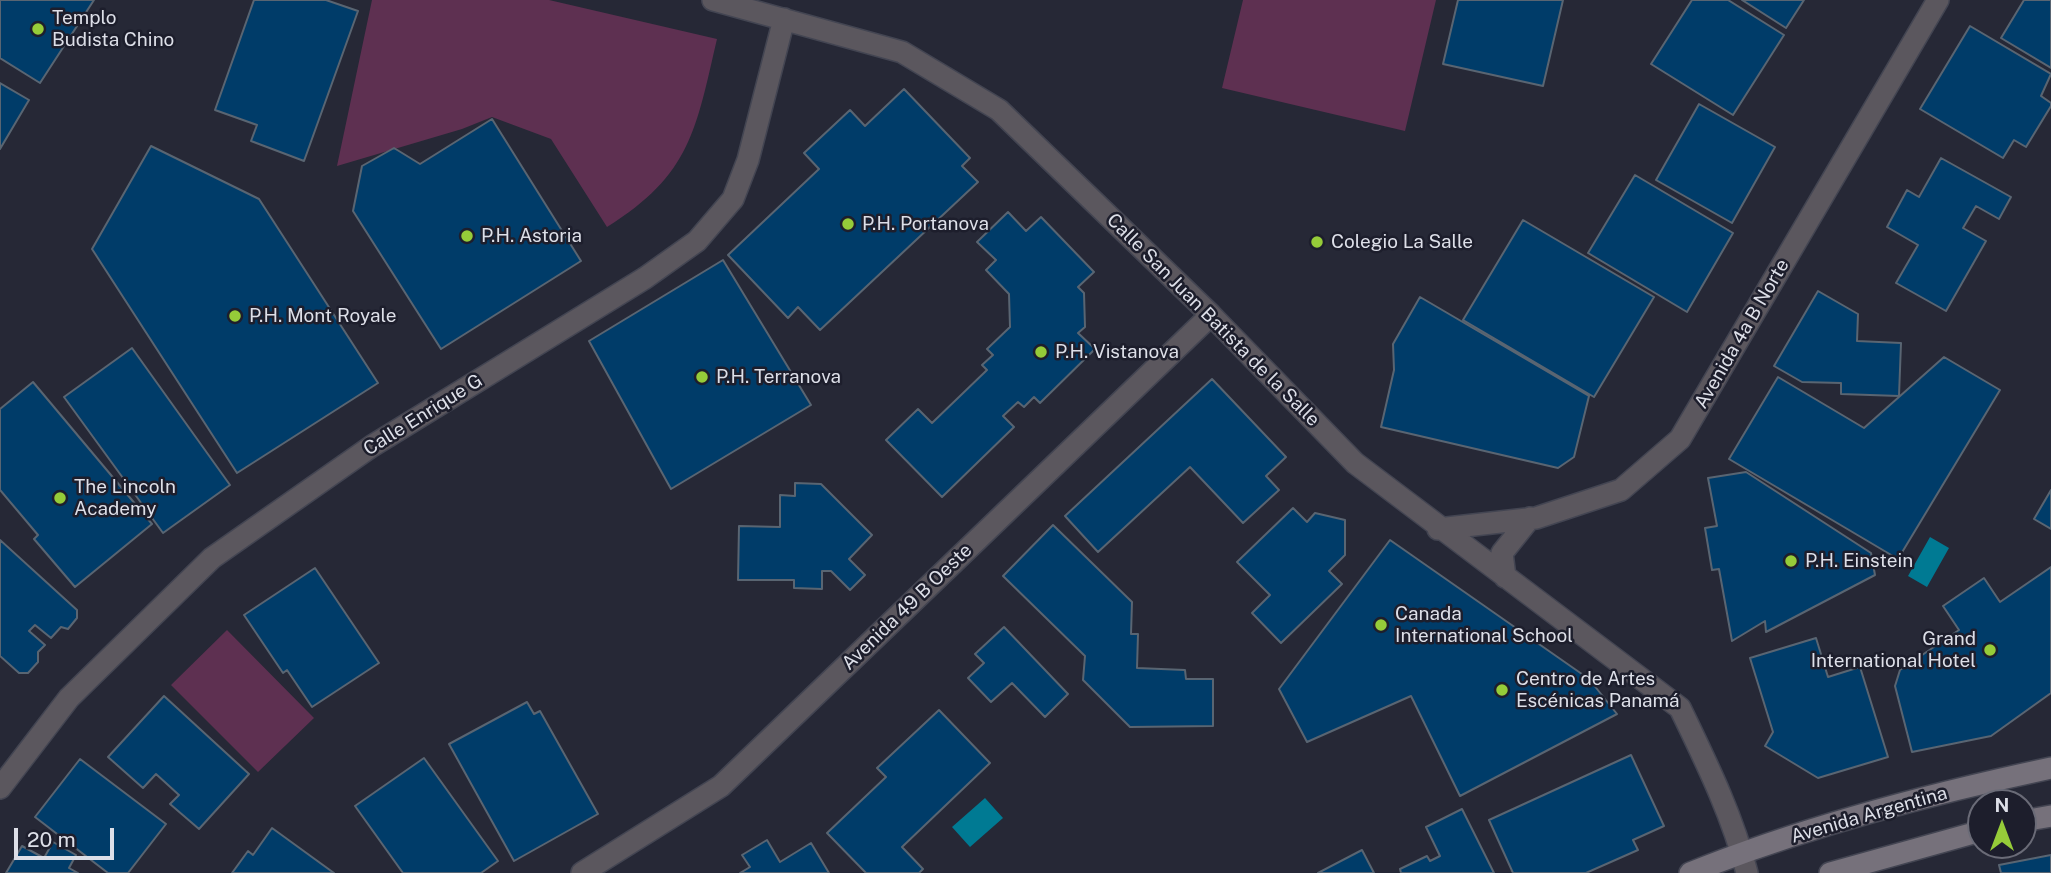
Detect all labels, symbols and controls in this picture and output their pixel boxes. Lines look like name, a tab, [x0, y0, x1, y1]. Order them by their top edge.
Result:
place label: Templo Budista Chino	[52, 7, 174, 51]
marker: Templo Budista Chino	[30, 21, 46, 37]
street label: Calle San Juan Batista de la Salle	[1102, 209, 1324, 431]
place label: P.H. Portanova	[862, 213, 989, 235]
marker: P.H. Portanova	[840, 216, 856, 232]
place label: P.H. Astoria	[481, 225, 582, 247]
marker: P.H. Astoria	[459, 228, 475, 244]
place label: Colegio La Salle	[1331, 231, 1473, 253]
marker: Colegio La Salle	[1309, 234, 1325, 250]
street label: Avenida 4a B Norte	[1690, 255, 1794, 413]
place label: P.H. Mont Royale	[249, 305, 397, 327]
marker: P.H. Mont Royale	[227, 308, 243, 324]
place label: P.H. Vistanova	[1055, 341, 1179, 363]
marker: P.H. Vistanova	[1033, 344, 1049, 360]
place label: P.H. Terranova	[716, 366, 841, 388]
street label: Calle Enrique G	[359, 369, 487, 461]
marker: P.H. Terranova	[694, 369, 710, 385]
place label: The Lincoln Academy	[74, 476, 176, 520]
marker: The Lincoln Academy	[52, 490, 68, 506]
street label: Avenida 49 B Oeste	[837, 539, 977, 675]
place label: P.H. Einstein	[1805, 550, 1913, 572]
marker: P.H. Einstein	[1783, 553, 1799, 569]
place label: Canada International School	[1395, 603, 1573, 647]
marker: Canada International School	[1373, 617, 1389, 633]
place label: Grand International Hotel	[1811, 628, 1976, 672]
marker: Grand International Hotel	[1982, 642, 1998, 658]
place label: Centro de Artes Escénicas Panamá	[1516, 668, 1680, 712]
marker: Centro de Artes Escénicas Panamá	[1494, 682, 1510, 698]
street label: Avenida Argentina	[1788, 782, 1950, 848]
north arrow	[1967, 789, 2037, 859]
text: N	[1995, 794, 2009, 816]
scale bar	[18, 814, 117, 858]
text: 20 m	[27, 827, 76, 852]

